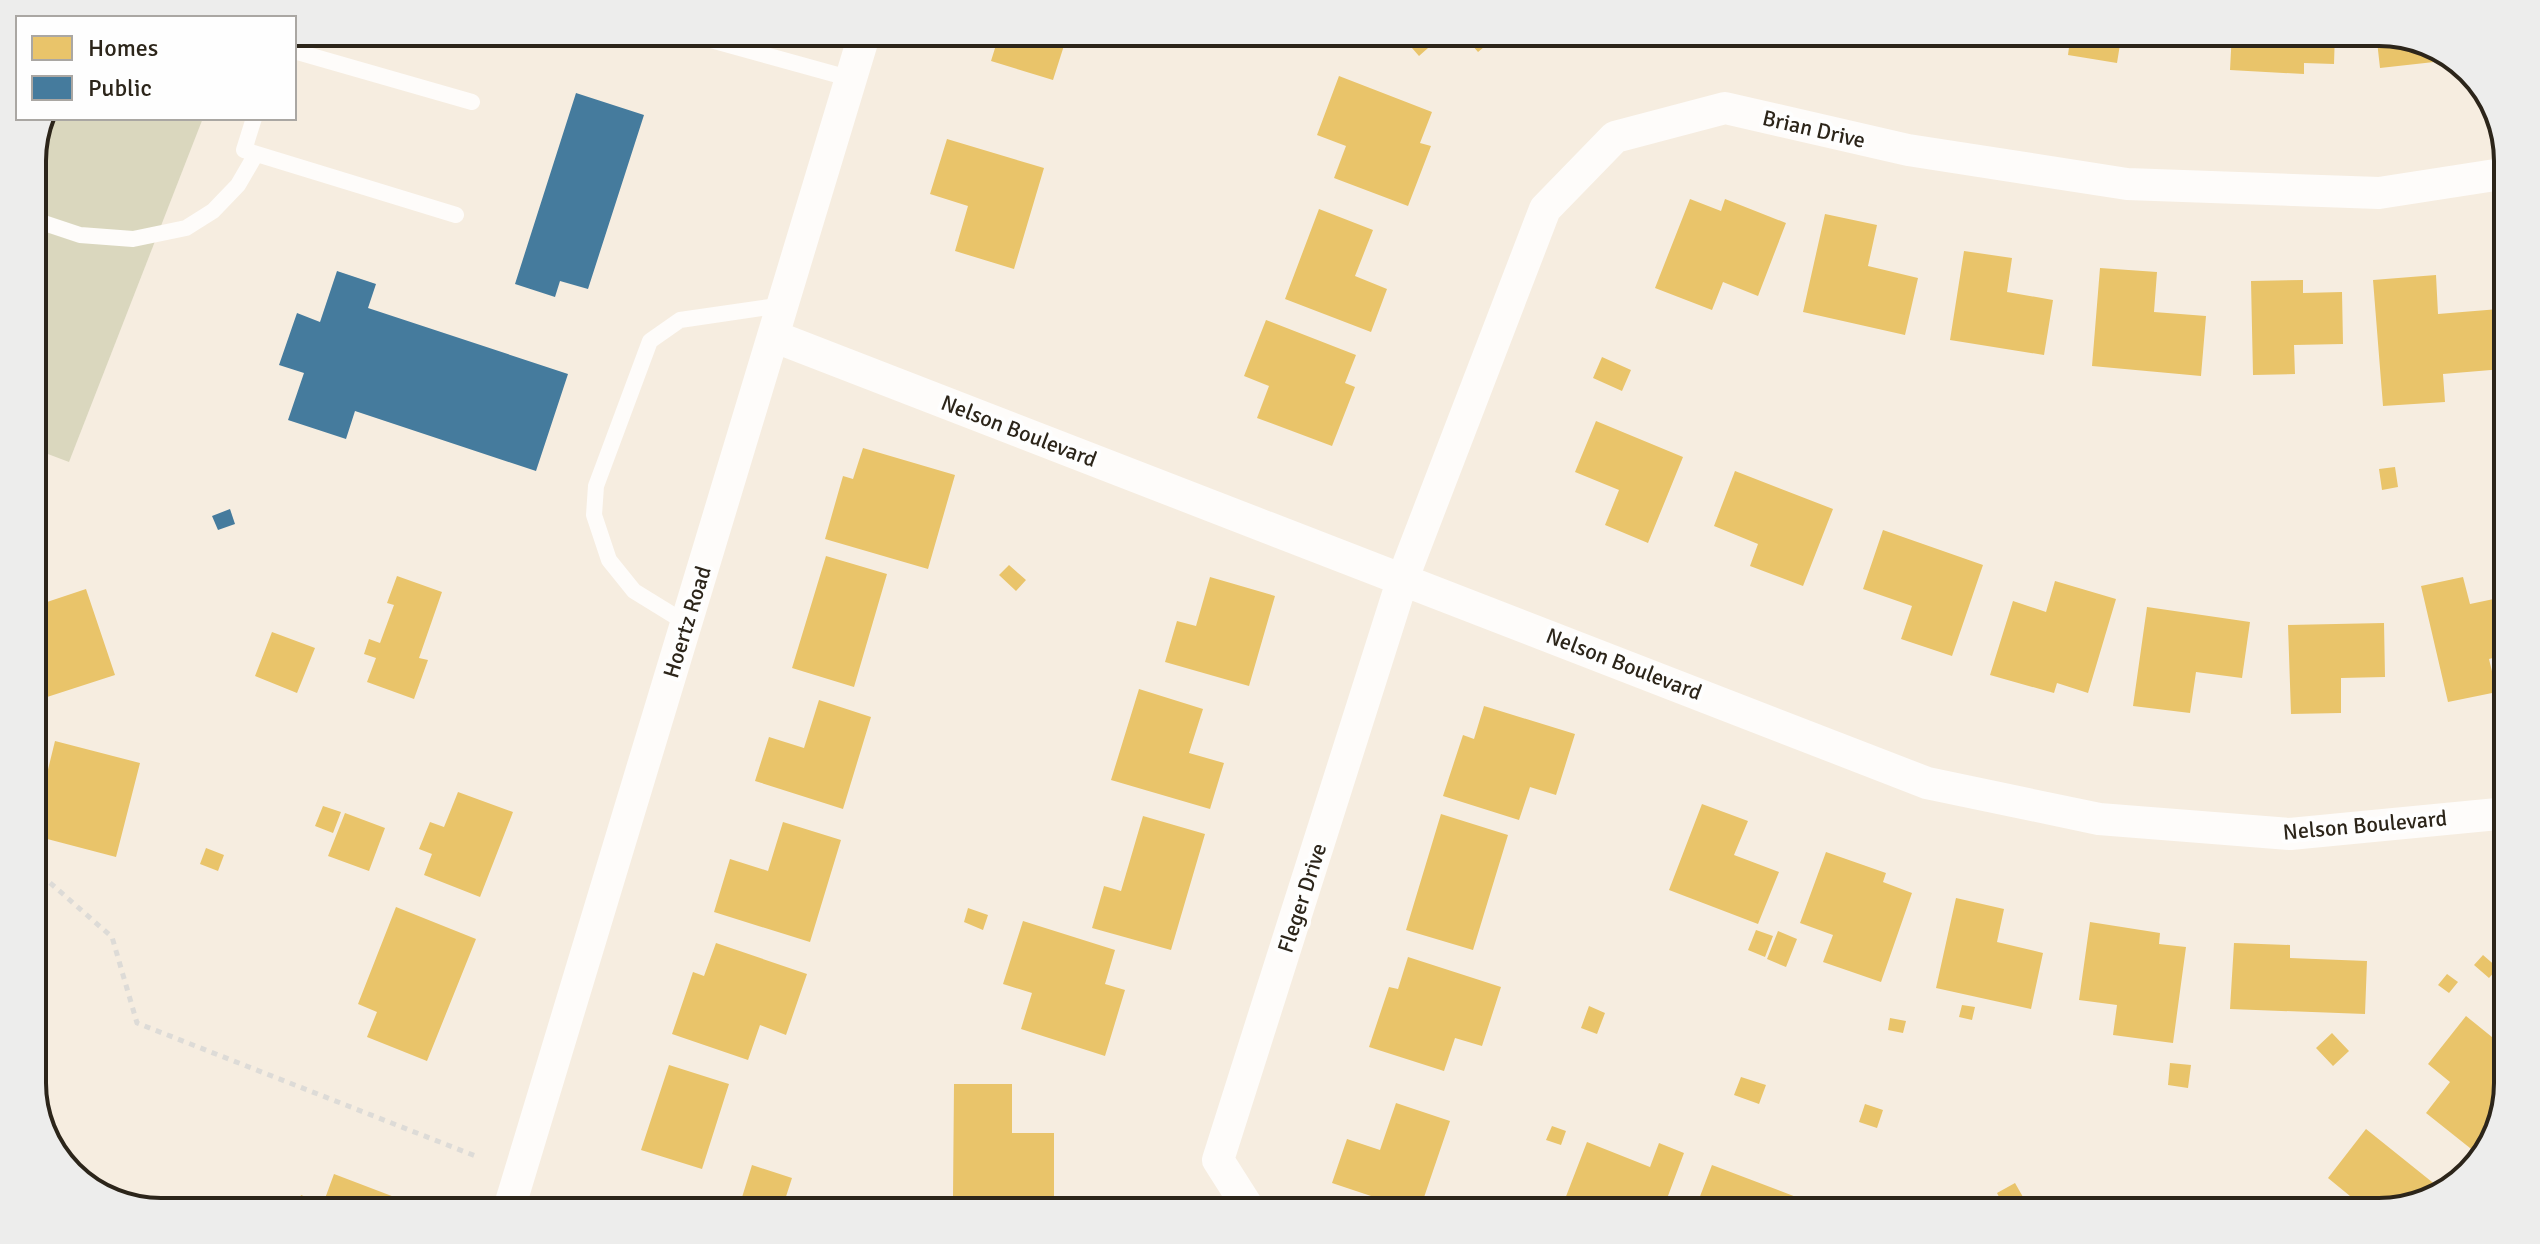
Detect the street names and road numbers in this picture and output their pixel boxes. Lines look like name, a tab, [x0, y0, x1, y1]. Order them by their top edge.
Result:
street label: Brian Drive	[1760, 104, 1868, 154]
street label: Nelson Boulevard	[937, 389, 1101, 473]
street label: Hoertz Road	[657, 563, 717, 681]
street label: Nelson Boulevard	[1542, 622, 1706, 706]
street label: Nelson Boulevard	[2282, 804, 2448, 846]
street label: Fleger Drive	[1272, 840, 1332, 956]

